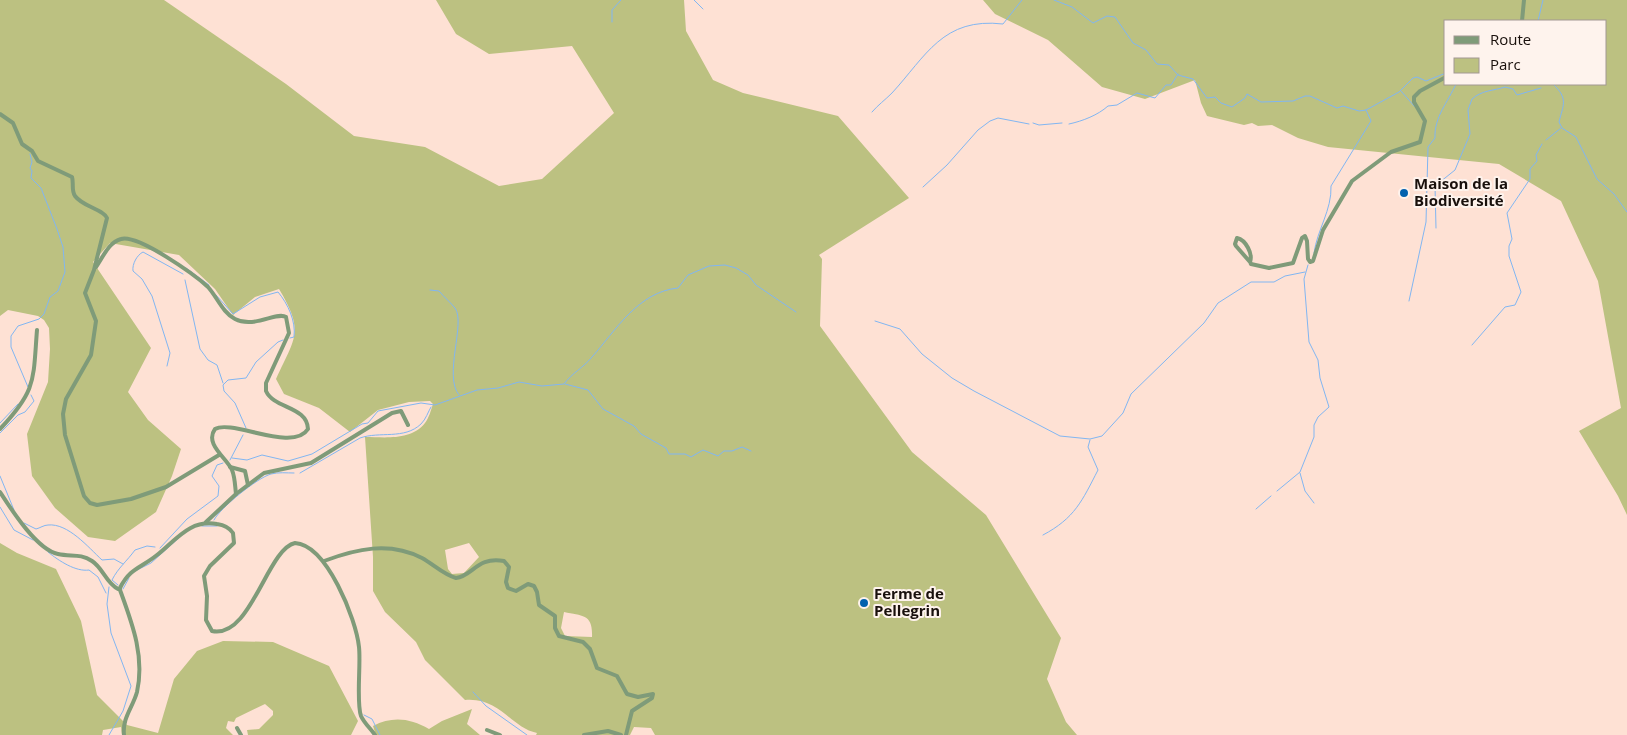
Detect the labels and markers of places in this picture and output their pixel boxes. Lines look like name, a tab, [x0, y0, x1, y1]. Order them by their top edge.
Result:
place label: Maison de la Biodiversité	[1414, 173, 1508, 210]
marker: Maison de la Biodiversité	[1398, 187, 1410, 199]
place label: Ferme de Pellegrin	[874, 583, 944, 620]
marker: Ferme de Pellegrin	[858, 597, 870, 609]

